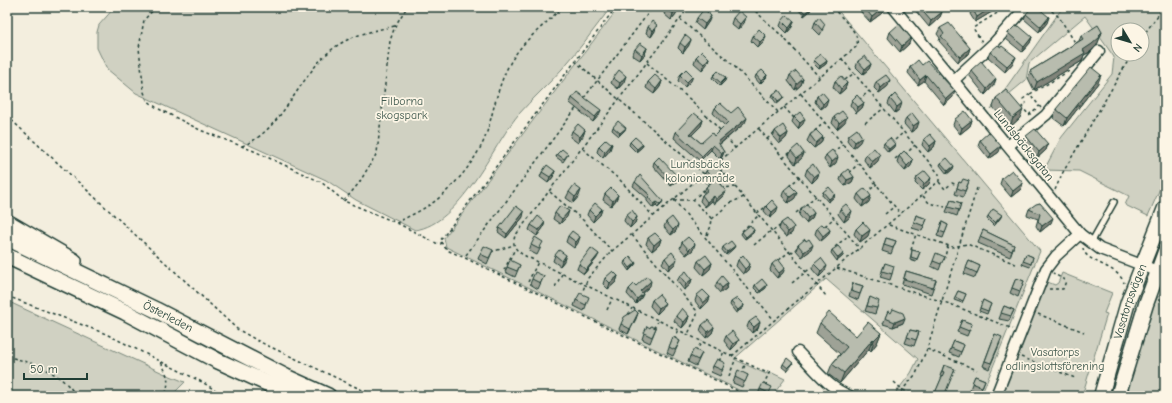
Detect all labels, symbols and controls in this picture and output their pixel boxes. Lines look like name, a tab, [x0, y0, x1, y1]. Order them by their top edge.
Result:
north arrow	[1110, 22, 1150, 62]
text: N	[1130, 41, 1145, 55]
park label: Filborna skogspark	[376, 94, 428, 122]
street label: Lundsbäcksgatan	[991, 107, 1057, 183]
park label: Lundsbäcks koloniområde	[665, 157, 735, 185]
street label: Vasatorpsvägen	[1111, 262, 1149, 341]
street label: Österleden	[141, 298, 195, 335]
park label: Vasatorps odlingslottsförening	[1005, 345, 1105, 373]
scale bar	[24, 355, 87, 381]
text: 50 m	[30, 362, 58, 376]

